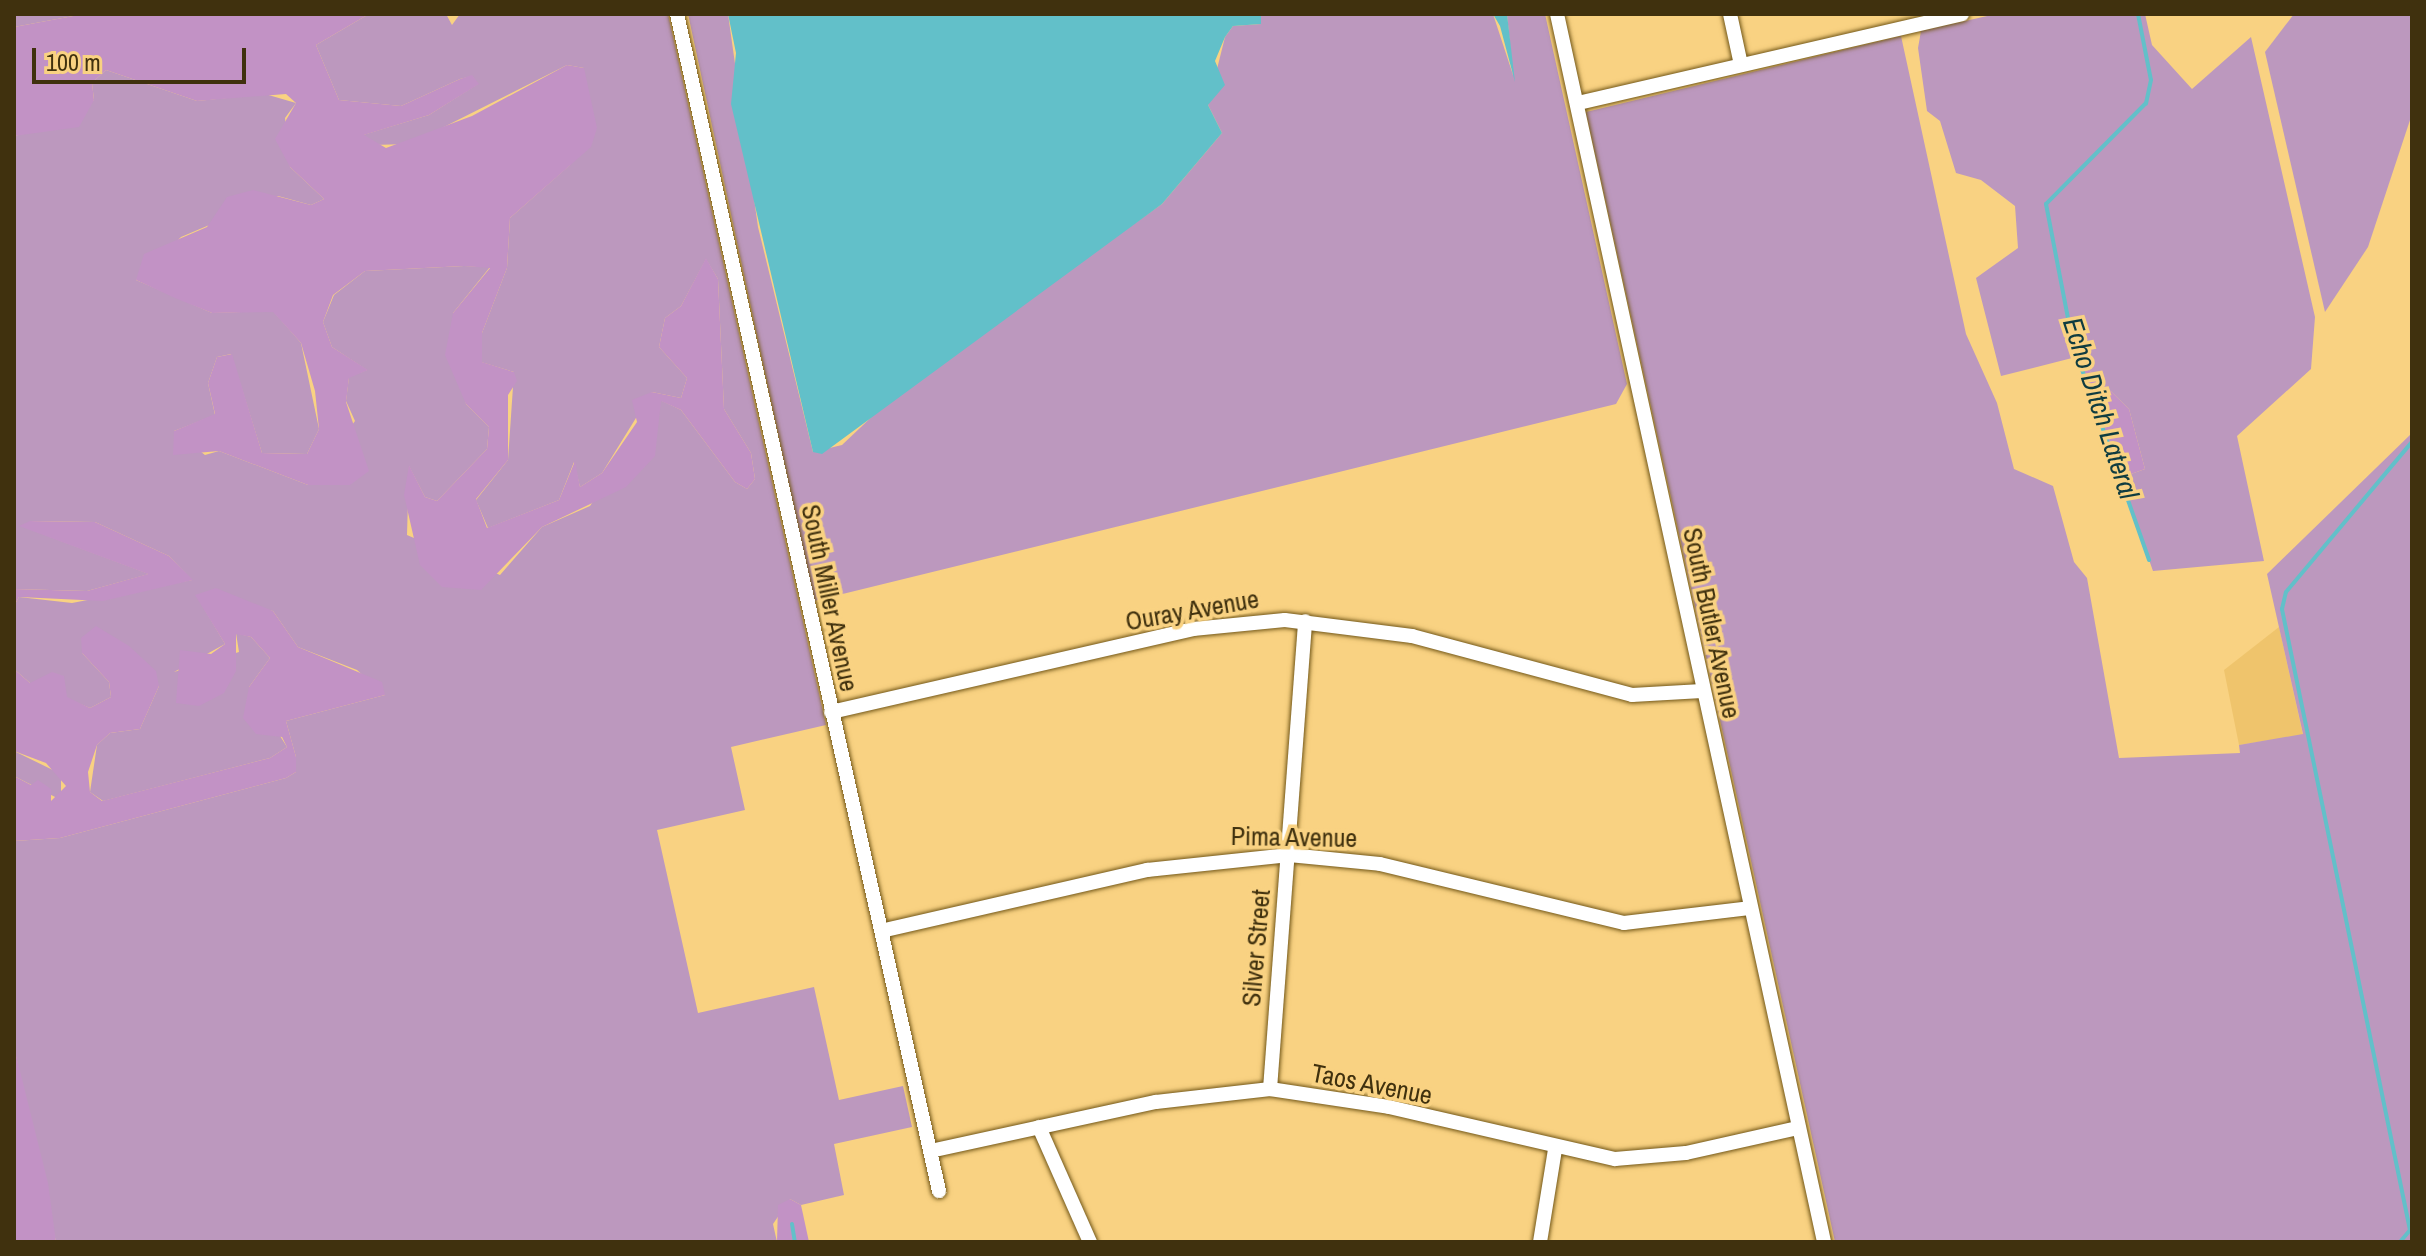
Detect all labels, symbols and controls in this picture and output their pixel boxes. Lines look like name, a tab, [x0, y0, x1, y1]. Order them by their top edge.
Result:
scale bar	[36, 32, 250, 82]
text: 100 m	[46, 46, 101, 78]
water label: Echo Ditch Lateral	[2056, 313, 2146, 503]
street label: South Miller Avenue	[795, 501, 865, 695]
street label: South Butler Avenue	[1676, 524, 1748, 722]
street label: Ouray Avenue	[1122, 583, 1262, 637]
street label: Pima Avenue	[1230, 820, 1358, 854]
street label: Silver Street	[1235, 888, 1277, 1008]
street label: Taos Avenue	[1308, 1057, 1436, 1111]

